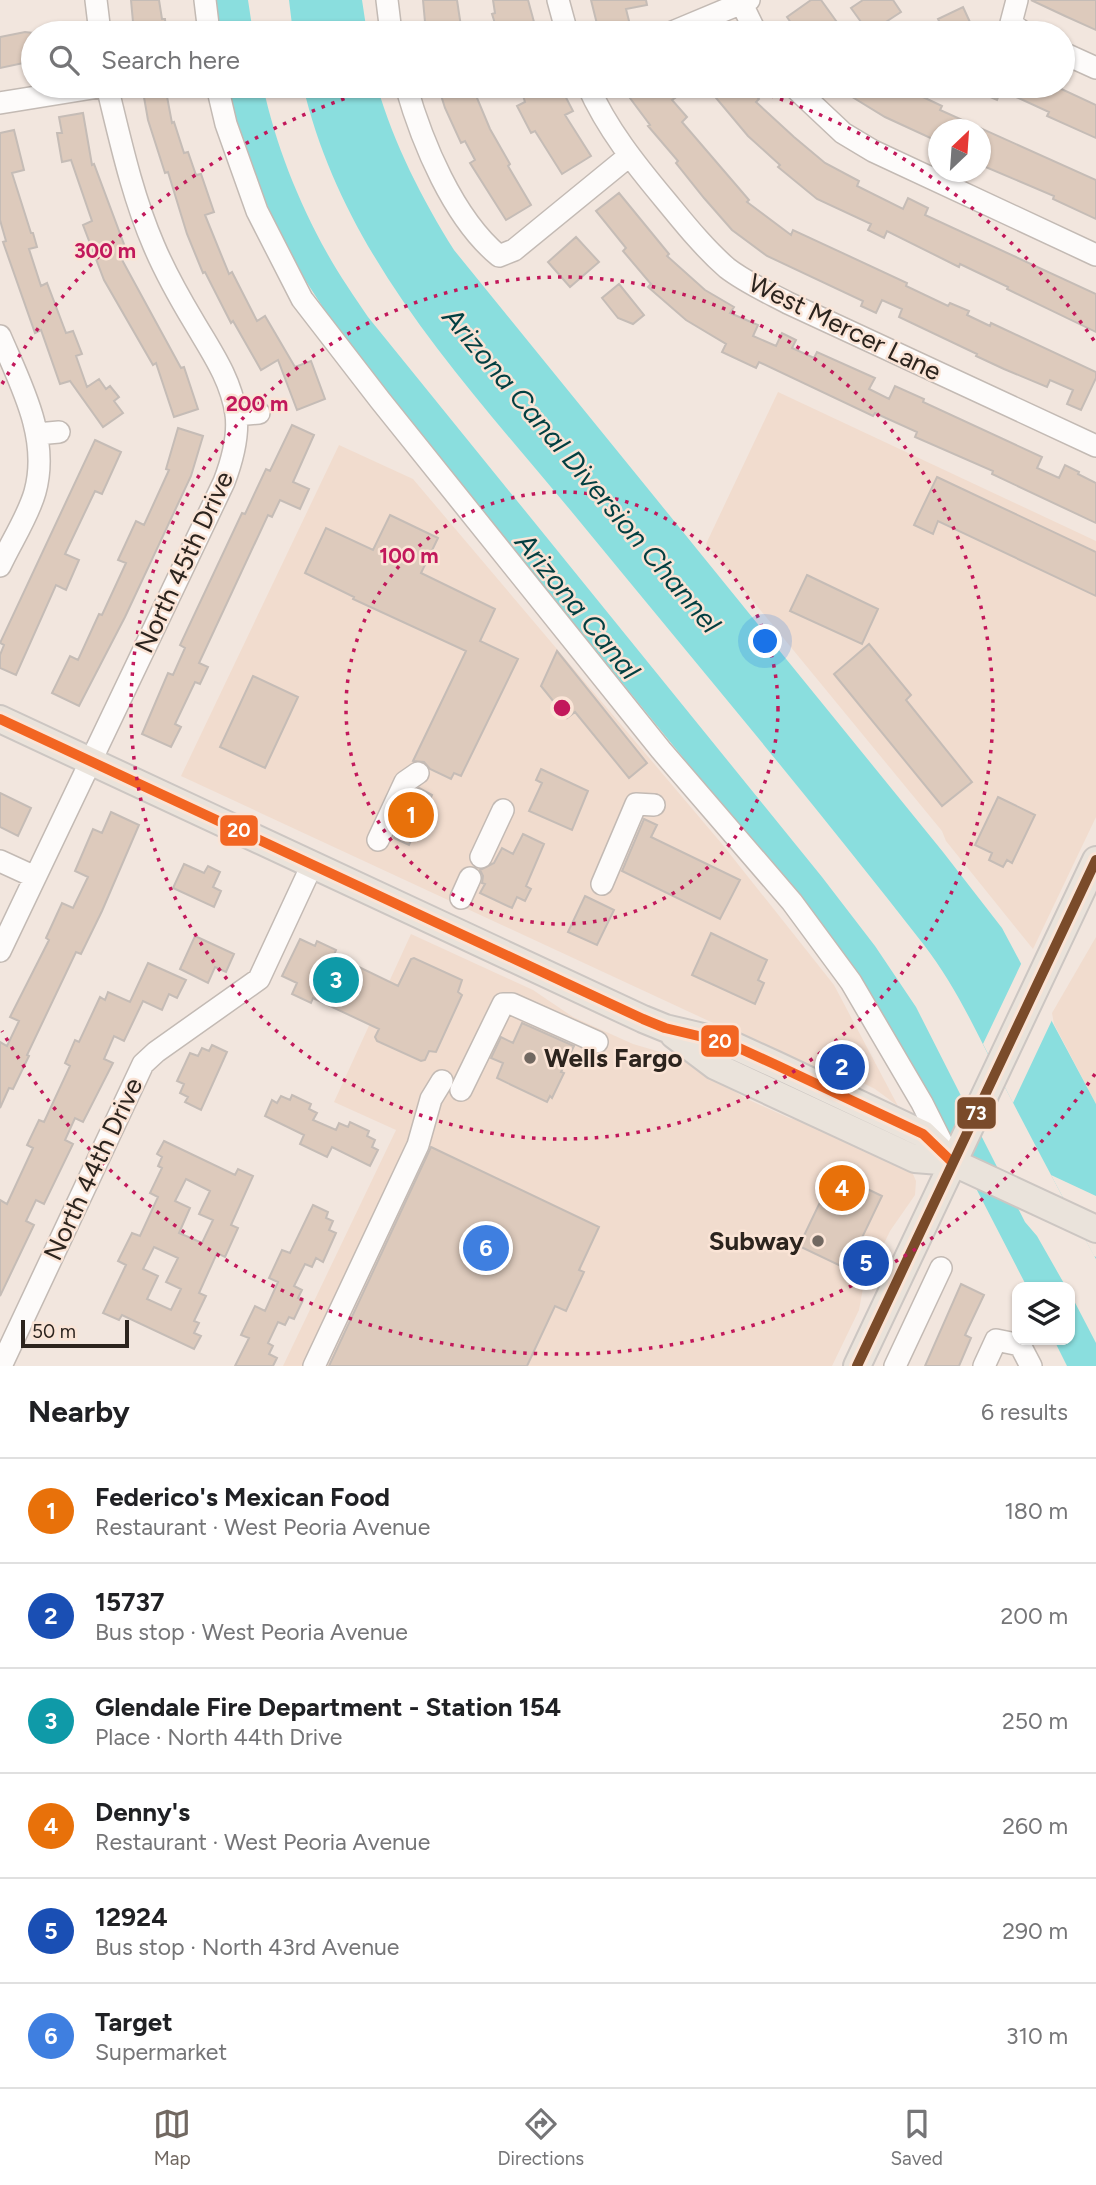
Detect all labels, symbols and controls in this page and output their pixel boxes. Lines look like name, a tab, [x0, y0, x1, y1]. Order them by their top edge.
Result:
search box	[21, 21, 1075, 98]
icon: search	[45, 41, 83, 79]
text: Search here	[101, 44, 240, 76]
north arrow	[928, 119, 991, 182]
text: 300 m	[74, 238, 136, 263]
street label: West Mercer Lane	[743, 267, 947, 387]
water label: Arizona Canal Diversion Channel	[436, 300, 728, 640]
text: 200 m	[226, 391, 288, 416]
street label: North 45th Drive	[128, 466, 240, 658]
water label: Arizona Canal	[509, 526, 647, 686]
text: 100 m	[379, 543, 439, 568]
your location	[748, 624, 782, 658]
centre of rings	[550, 696, 574, 720]
pin: 1	[388, 789, 434, 841]
line badge: 20	[219, 814, 259, 847]
text: 20	[227, 819, 251, 842]
pin: 3	[313, 954, 359, 1006]
line badge: 20	[700, 1024, 740, 1058]
text: 20	[708, 1030, 732, 1053]
pin: 2	[819, 1041, 865, 1093]
place label: Wells Fargo	[544, 1042, 683, 1074]
marker: Wells Fargo	[522, 1050, 538, 1066]
street label: North 44th Drive	[37, 1073, 149, 1265]
line badge: 73	[956, 1096, 997, 1130]
text: 73	[965, 1102, 987, 1125]
pin: 4	[819, 1162, 865, 1214]
pin: 6	[463, 1222, 509, 1274]
place label: Subway	[709, 1225, 804, 1257]
marker: Subway	[810, 1233, 826, 1249]
pin: 5	[843, 1237, 889, 1289]
map controls	[1012, 1282, 1075, 1345]
button: layers	[1012, 1282, 1075, 1345]
scale bar	[21, 1317, 130, 1349]
text: 50 m	[32, 1320, 76, 1343]
text: Nearby	[28, 1393, 130, 1430]
text: 6 results	[981, 1398, 1068, 1426]
text: Federico's Mexican Food	[95, 1481, 390, 1513]
text: 1	[46, 1497, 56, 1525]
text: 180 m	[1004, 1497, 1068, 1525]
text: Restaurant · West Peoria Avenue	[95, 1513, 430, 1541]
text: 15737	[95, 1586, 164, 1618]
text: 2	[44, 1602, 58, 1630]
text: 200 m	[1000, 1602, 1068, 1630]
text: Bus stop · West Peoria Avenue	[95, 1618, 408, 1646]
text: Glendale Fire Department - Station 154	[95, 1691, 561, 1723]
text: 3	[45, 1707, 57, 1735]
text: 250 m	[1002, 1707, 1068, 1735]
text: Place · North 44th Drive	[95, 1723, 342, 1751]
text: Denny's	[95, 1796, 190, 1828]
text: 4	[44, 1812, 58, 1840]
text: 260 m	[1002, 1812, 1068, 1840]
text: Restaurant · West Peoria Avenue	[95, 1828, 430, 1856]
text: 12924	[95, 1901, 168, 1933]
text: 5	[44, 1917, 58, 1945]
text: 290 m	[1002, 1917, 1068, 1945]
text: Bus stop · North 43rd Avenue	[95, 1933, 399, 1961]
text: Target	[95, 2006, 173, 2038]
text: 6	[44, 2022, 58, 2050]
text: 310 m	[1006, 2022, 1068, 2050]
text: Supermarket	[95, 2038, 227, 2066]
tab: Map	[153, 2105, 191, 2170]
tab: Directions	[497, 2105, 584, 2170]
tab: Saved	[890, 2105, 943, 2170]

